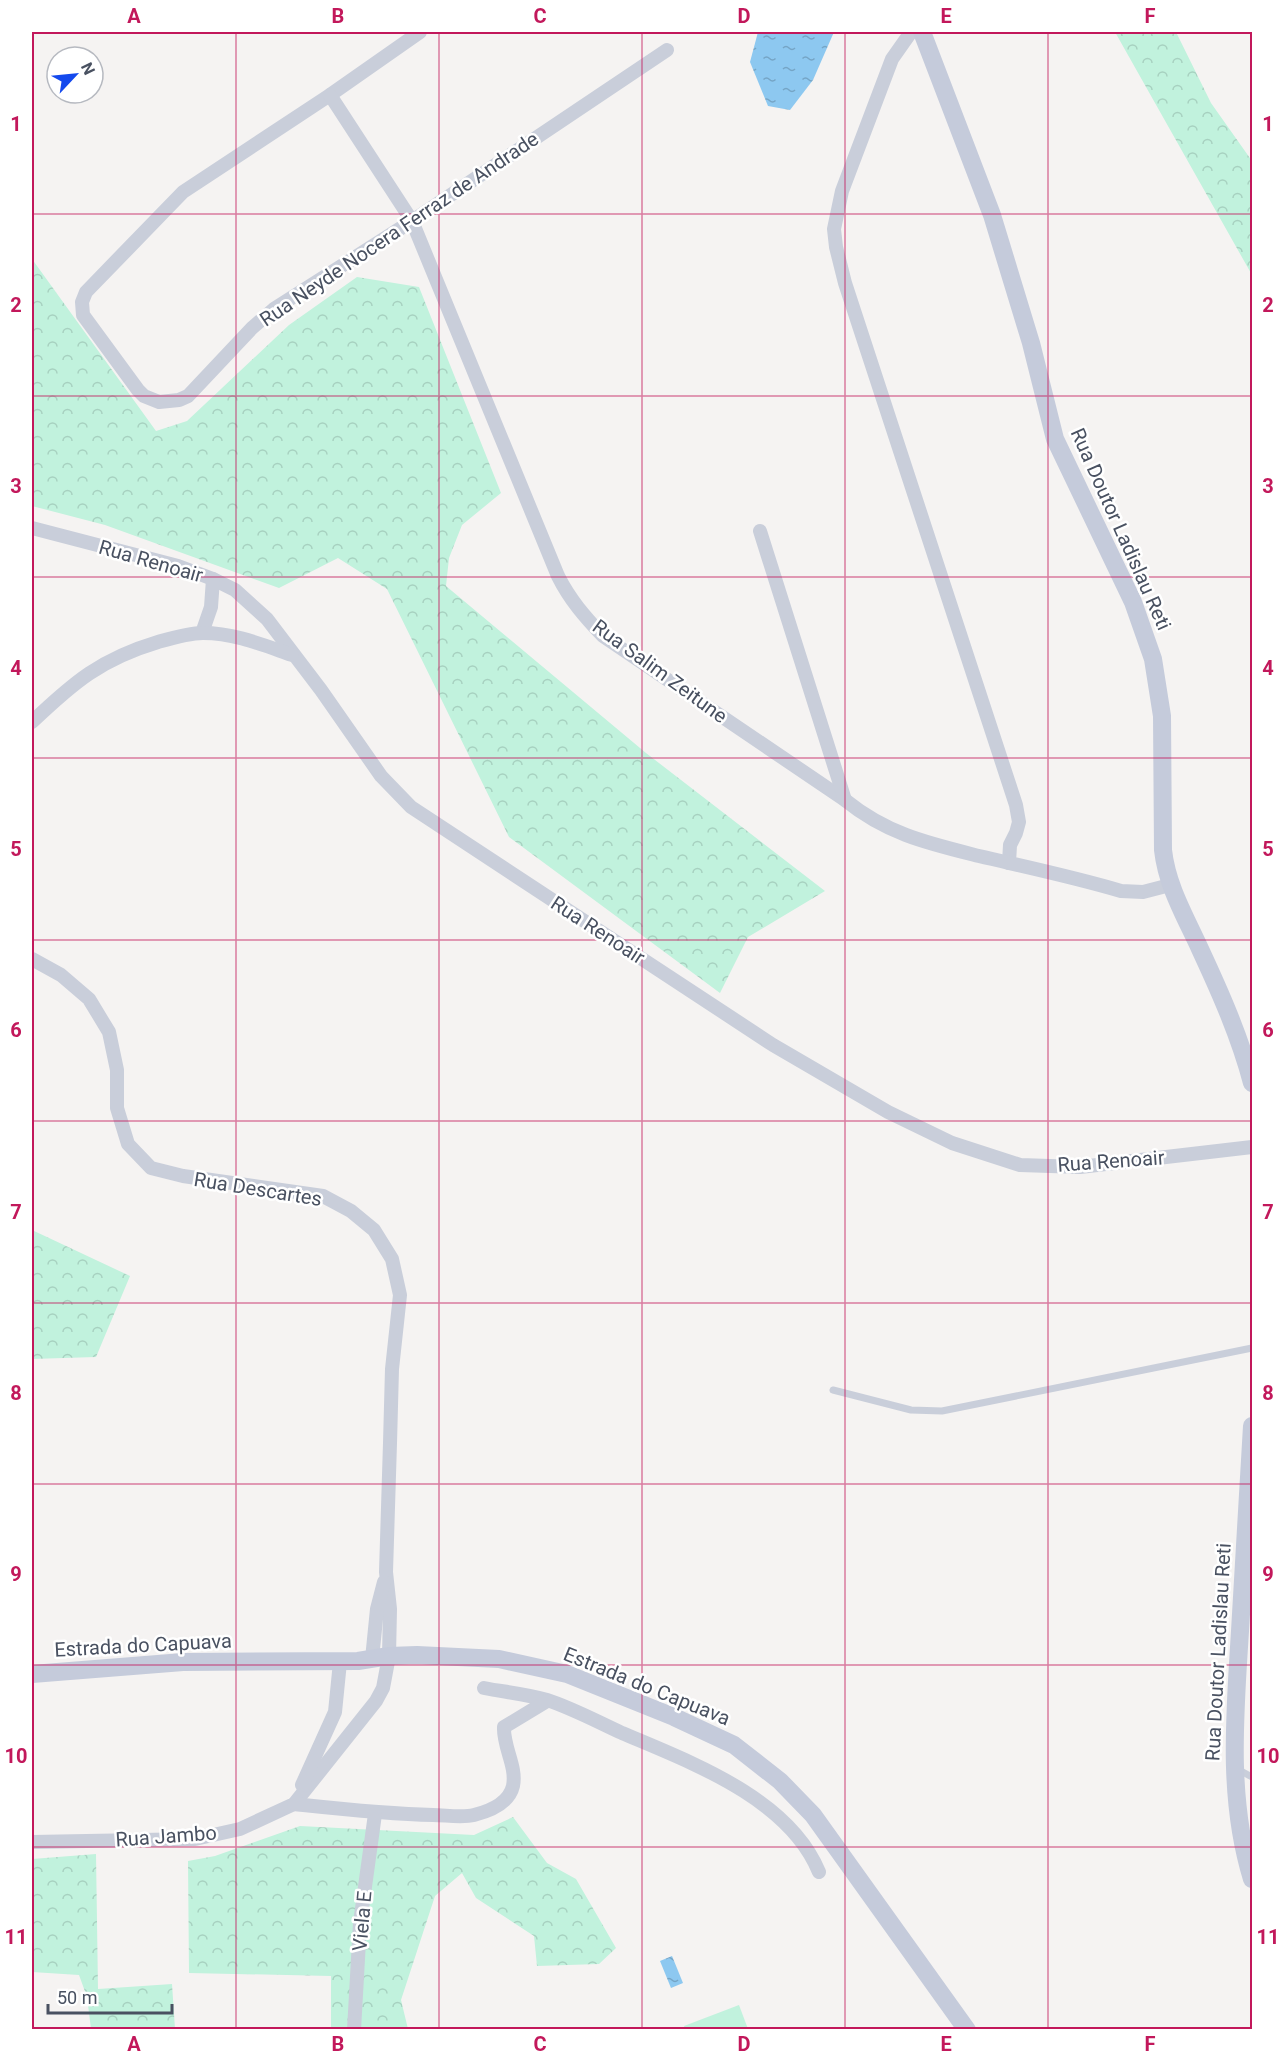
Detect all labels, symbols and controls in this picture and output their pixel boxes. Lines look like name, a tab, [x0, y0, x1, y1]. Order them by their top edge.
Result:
text: A	[127, 4, 141, 28]
text: B	[332, 4, 344, 28]
text: C	[533, 4, 547, 28]
text: D	[738, 4, 751, 28]
text: E	[940, 4, 952, 28]
text: F	[1145, 4, 1156, 28]
north arrow	[45, 45, 105, 105]
text: N	[77, 59, 99, 78]
text: 1	[10, 112, 22, 136]
text: 1	[1262, 112, 1274, 136]
street label: Rua Neyde Nocera Ferraz de Andrade	[255, 127, 543, 331]
text: 2	[10, 293, 22, 317]
text: 2	[1262, 293, 1274, 317]
street label: Rua Doutor Ladislau Reti	[1066, 424, 1176, 634]
text: 3	[10, 474, 22, 498]
text: 3	[1262, 474, 1274, 498]
street label: Rua Renoair	[96, 535, 206, 587]
street label: Rua Salim Zeitune	[588, 614, 732, 728]
text: 4	[10, 656, 22, 680]
text: 4	[1262, 656, 1274, 680]
text: 5	[10, 837, 22, 861]
text: 5	[1262, 837, 1274, 861]
street label: Rua Renoair	[547, 891, 650, 969]
text: 6	[10, 1018, 22, 1042]
text: 6	[1262, 1018, 1274, 1042]
street label: Rua Renoair	[1057, 1145, 1165, 1177]
street label: Rua Descartes	[192, 1167, 324, 1211]
text: 7	[10, 1200, 22, 1224]
text: 7	[1262, 1200, 1274, 1224]
text: 8	[10, 1381, 22, 1405]
text: 8	[1262, 1381, 1274, 1405]
street label: Rua Doutor Ladislau Reti	[1200, 1542, 1236, 1762]
text: 9	[10, 1562, 22, 1586]
text: 9	[1262, 1562, 1274, 1586]
street label: Estrada do Capuava	[54, 1628, 232, 1662]
street label: Estrada do Capuava	[560, 1642, 734, 1730]
text: 10	[5, 1744, 27, 1768]
text: 10	[1257, 1744, 1279, 1768]
street label: Rua Jambo	[115, 1820, 217, 1852]
street label: Viela E	[347, 1890, 377, 1952]
text: 11	[5, 1925, 27, 1949]
text: 11	[1257, 1925, 1279, 1949]
scale bar	[48, 1977, 172, 2015]
text: 50 m	[57, 1987, 97, 2008]
text: A	[127, 2032, 141, 2056]
text: B	[332, 2032, 344, 2056]
text: C	[533, 2032, 547, 2056]
text: D	[738, 2032, 751, 2056]
text: E	[940, 2032, 952, 2056]
text: F	[1145, 2032, 1156, 2056]

